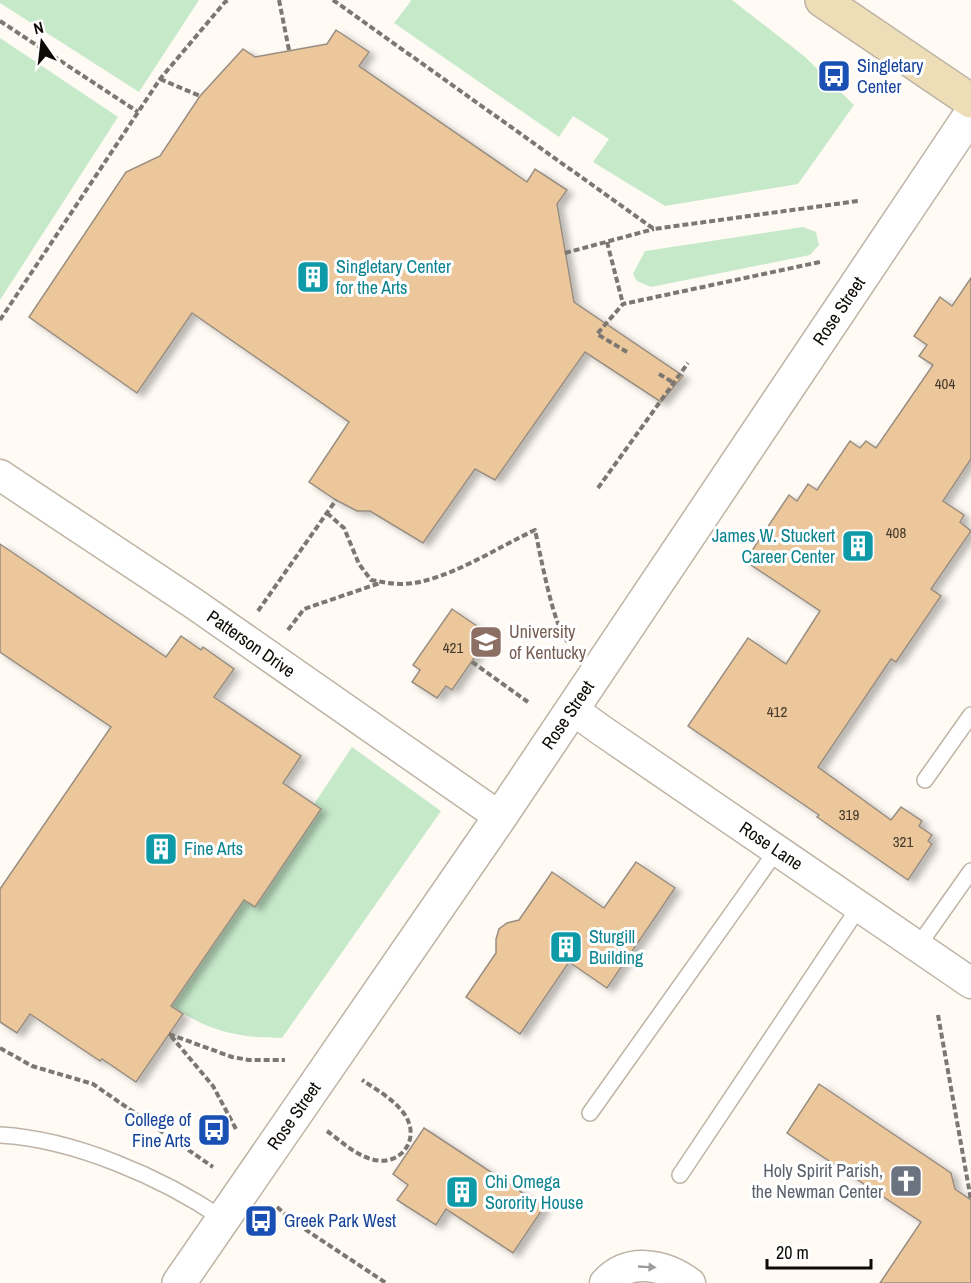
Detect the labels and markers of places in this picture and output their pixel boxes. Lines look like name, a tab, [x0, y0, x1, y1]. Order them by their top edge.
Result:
place label: Singletary Center	[857, 53, 924, 99]
bus stop icon: Singletary Center	[816, 58, 852, 94]
place label: Singletary Center for the Arts	[336, 254, 451, 300]
building icon: Singletary Center for the Arts	[295, 259, 331, 295]
place label: James W. Stuckert Career Center	[712, 523, 835, 569]
building icon: James W. Stuckert Career Center	[840, 528, 876, 564]
place label: University of Kentucky	[509, 619, 587, 665]
school or university icon: University of Kentucky	[468, 624, 504, 660]
building icon: Fine Arts	[143, 831, 179, 867]
place label: Fine Arts	[184, 836, 243, 861]
place label: Sturgill Building	[589, 924, 644, 970]
building icon: Sturgill Building	[548, 929, 584, 965]
place label: College of Fine Arts	[125, 1107, 192, 1153]
bus stop icon: College of Fine Arts	[196, 1112, 232, 1148]
place label: Holy Spirit Parish, the Newman Center	[752, 1158, 883, 1204]
church icon: Holy Spirit Parish, the Newman Center	[888, 1163, 924, 1199]
place label: Chi Omega Sorority House	[485, 1169, 583, 1215]
building icon: Chi Omega Sorority House	[444, 1174, 480, 1210]
bus stop icon: Greek Park West	[243, 1203, 279, 1239]
place label: Greek Park West	[284, 1208, 396, 1233]

